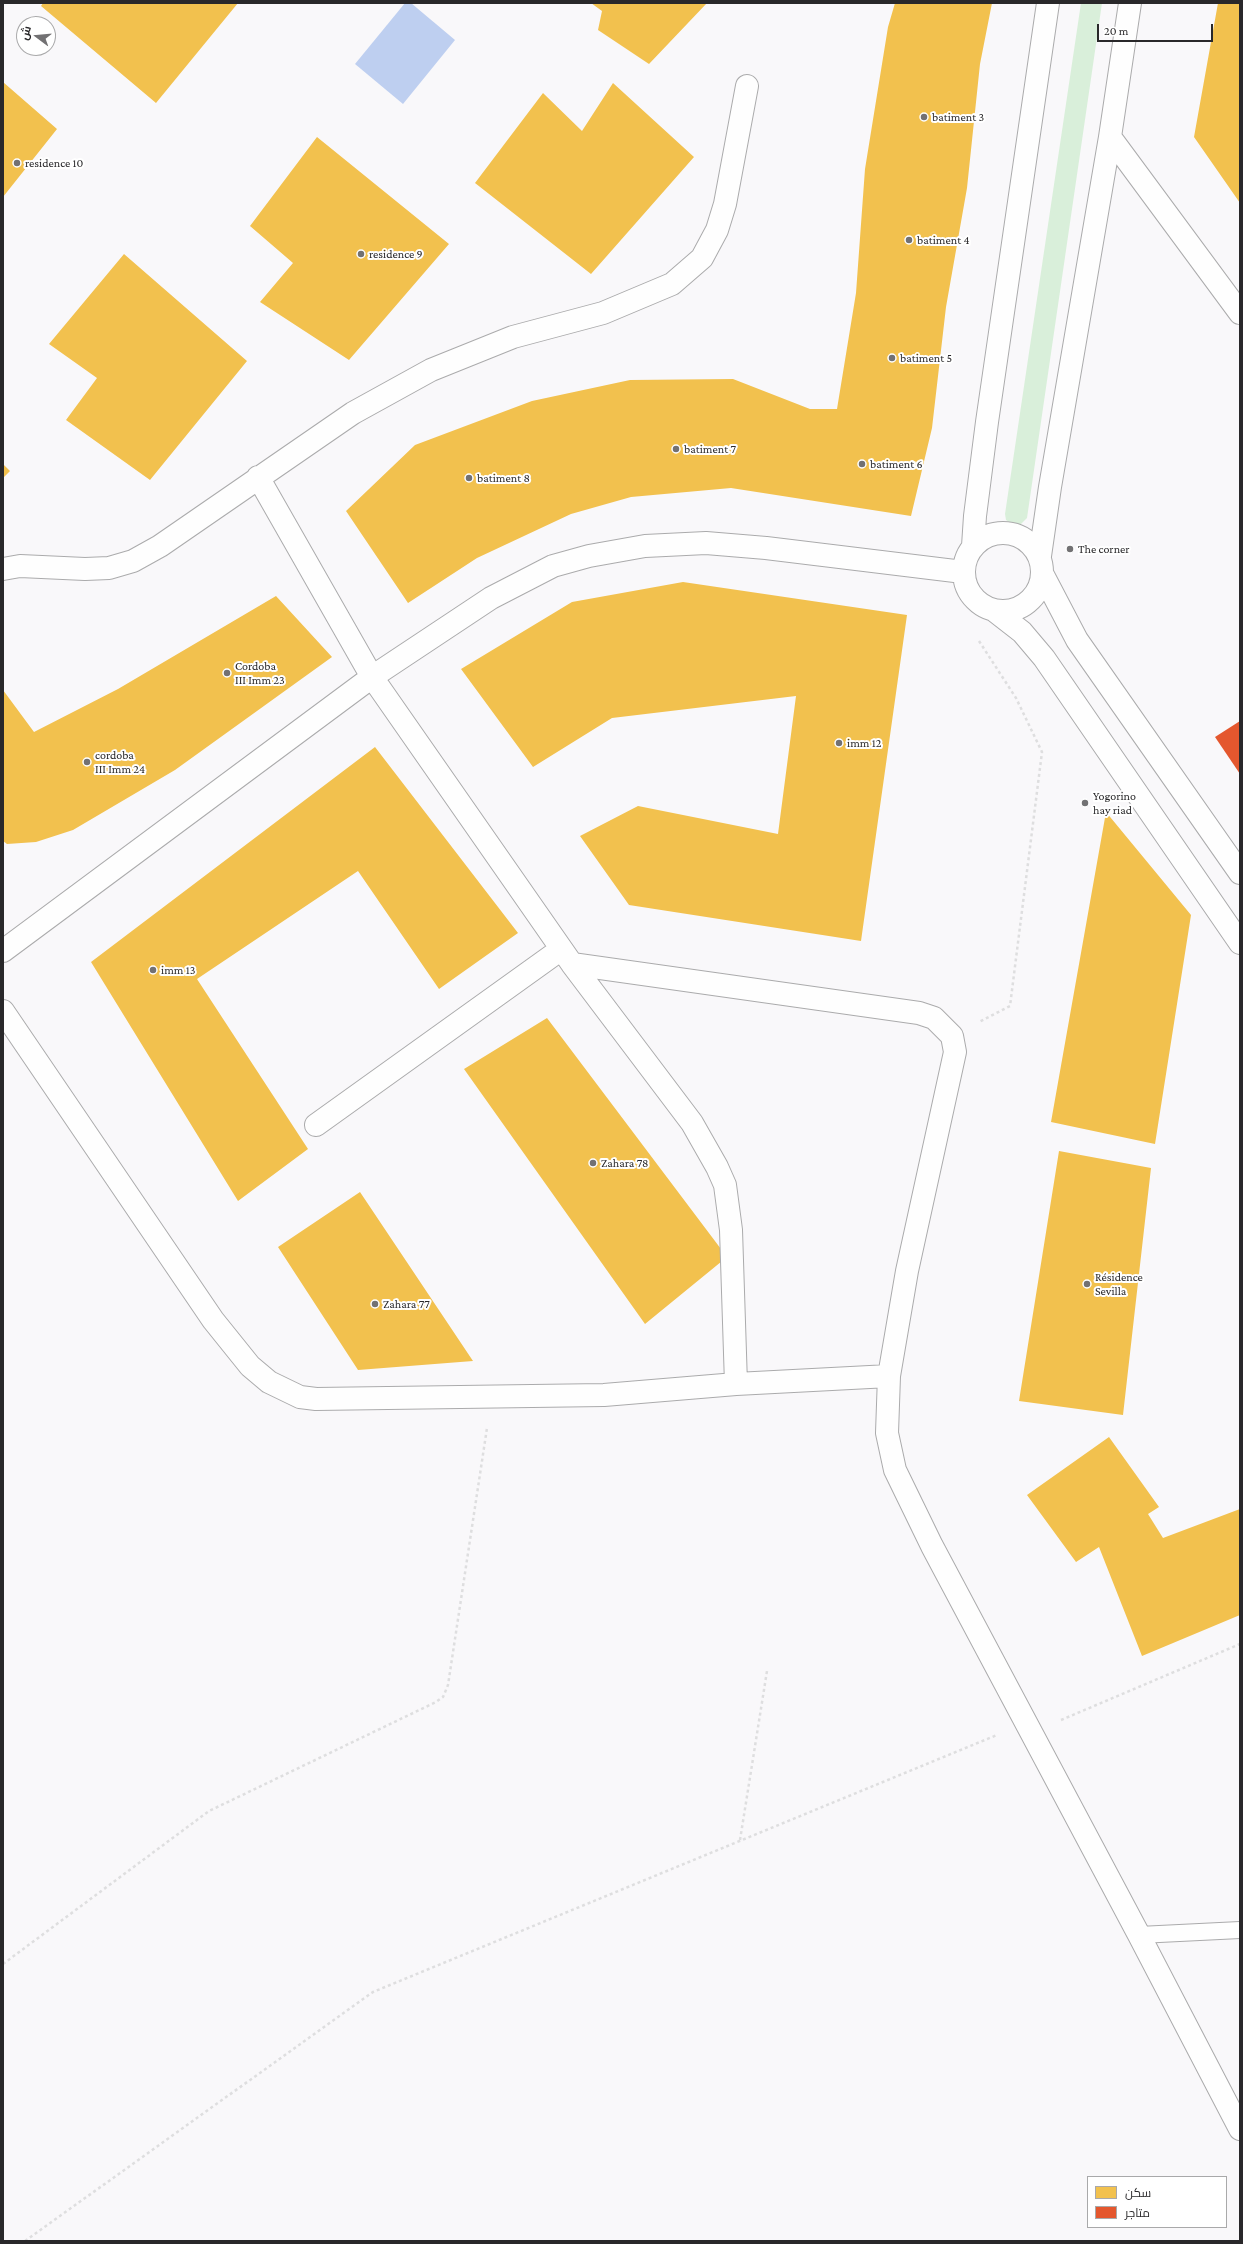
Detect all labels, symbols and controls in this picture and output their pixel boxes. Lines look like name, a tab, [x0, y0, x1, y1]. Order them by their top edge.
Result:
north arrow	[16, 16, 56, 56]
scale bar	[1099, 16, 1215, 42]
text: 20 m	[1104, 24, 1128, 38]
text: ش	[18, 25, 33, 41]
place label: batiment 3	[932, 110, 984, 124]
marker: batiment 3	[919, 112, 929, 122]
place label: residence 10	[25, 156, 83, 170]
marker: residence 10	[12, 158, 22, 168]
place label: batiment 4	[917, 233, 970, 247]
marker: batiment 4	[904, 235, 914, 245]
place label: residence 9	[369, 247, 423, 261]
marker: residence 9	[356, 249, 366, 259]
place label: batiment 5	[900, 351, 952, 365]
marker: batiment 5	[887, 353, 897, 363]
place label: batiment 7	[684, 442, 736, 456]
marker: batiment 7	[671, 444, 681, 454]
place label: batiment 6	[870, 457, 923, 471]
marker: batiment 6	[857, 459, 867, 469]
place label: batiment 8	[477, 471, 530, 485]
marker: batiment 8	[464, 473, 474, 483]
place label: The corner	[1078, 542, 1130, 556]
marker: The corner	[1065, 544, 1075, 554]
place label: Cordoba III Imm 23	[235, 659, 285, 687]
marker: Cordoba III Imm 23	[222, 668, 232, 678]
place label: imm 12	[847, 736, 881, 750]
marker: imm 12	[834, 738, 844, 748]
place label: cordoba III Imm 24	[95, 748, 145, 776]
marker: cordoba III Imm 24	[82, 757, 92, 767]
place label: Yogorino hay riad	[1093, 789, 1136, 817]
marker: Yogorino hay riad	[1080, 798, 1090, 808]
place label: imm 13	[161, 963, 195, 977]
marker: imm 13	[148, 965, 158, 975]
place label: Zahara 78	[601, 1156, 649, 1170]
marker: Zahara 78	[588, 1158, 598, 1168]
place label: Résidence Sevilla	[1095, 1270, 1143, 1298]
marker: Résidence Sevilla	[1082, 1279, 1092, 1289]
place label: Zahara 77	[383, 1297, 430, 1311]
marker: Zahara 77	[370, 1299, 380, 1309]
legend	[1087, 2176, 1227, 2228]
text: سكن	[1125, 2186, 1151, 2200]
text: متاجر	[1125, 2206, 1150, 2220]

